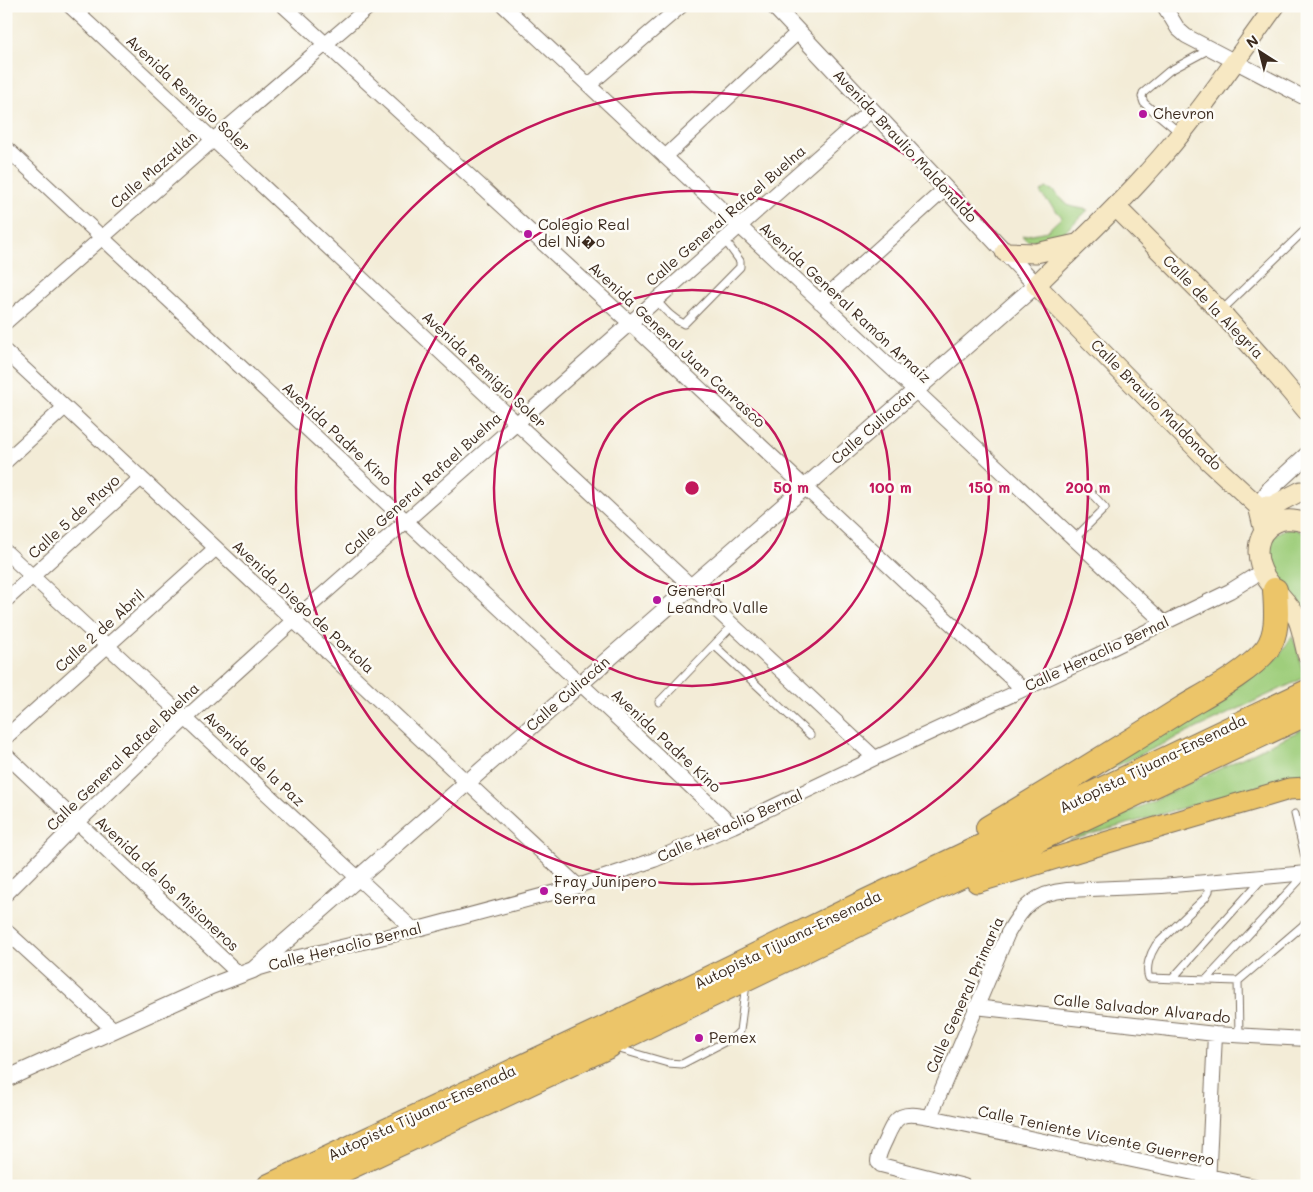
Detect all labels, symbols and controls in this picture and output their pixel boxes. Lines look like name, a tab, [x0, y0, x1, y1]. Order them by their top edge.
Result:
north arrow	[1236, 28, 1286, 78]
street label: Avenida Remigio Soler	[122, 30, 255, 156]
text: N	[1242, 30, 1262, 52]
street label: Avenida Braulio Maldonaldo	[829, 64, 982, 226]
place label: Chevron	[1153, 103, 1214, 123]
marker: Chevron	[1137, 108, 1149, 120]
street label: Calle Mazatlán	[106, 126, 201, 212]
street label: Calle General Rafael Buelna	[641, 140, 809, 290]
place label: Colegio Real del Ni�o	[538, 214, 630, 251]
street label: Avenida General Ramón Arnaiz	[756, 217, 936, 387]
marker: Colegio Real del Ni�o	[522, 228, 534, 240]
street label: Calle de la Alegría	[1159, 250, 1268, 362]
street label: Avenida General Juan Carrasco	[585, 257, 770, 432]
street label: Avenida Remigio Soler	[418, 306, 551, 432]
street label: Calle Braulio Maldonado	[1087, 334, 1227, 474]
street label: Avenida Padre Kino	[278, 377, 397, 489]
street label: Calle Culiacán	[826, 384, 918, 468]
street label: Calle General Rafael Buelna	[339, 407, 505, 559]
street label: Calle 5 de Mayo	[23, 470, 124, 563]
text: 50 m	[773, 477, 809, 497]
text: 100 m	[868, 477, 912, 497]
text: 150 m	[968, 477, 1010, 497]
text: 200 m	[1066, 477, 1111, 497]
centre of rings	[683, 479, 701, 497]
street label: Avenida Diego de Portola	[228, 535, 379, 677]
place label: General Leandro Valle	[667, 580, 768, 617]
street label: Calle 2 de Abril	[50, 585, 148, 676]
marker: General Leandro Valle	[651, 594, 663, 606]
street label: Calle Heraclio Bernal	[1021, 611, 1172, 695]
street label: Calle Culiacán	[521, 651, 613, 735]
street label: Calle General Rafael Buelna	[42, 678, 203, 835]
street label: Avenida Padre Kino	[607, 684, 726, 796]
street label: Avenida de la Paz	[200, 706, 309, 810]
street label: Autopista Tijuana-Ensenada	[1056, 709, 1249, 817]
street label: Calle Heraclio Bernal	[654, 784, 805, 866]
street label: Avenida de los Misioneros	[92, 811, 244, 955]
place label: Fray Junípero Serra	[554, 871, 656, 908]
marker: Fray Junípero Serra	[538, 885, 550, 897]
street label: Autopista Tijuana-Ensenada	[691, 885, 884, 993]
street label: Calle General Primaria	[921, 913, 1008, 1076]
street label: Calle Heraclio Bernal	[266, 917, 423, 975]
street label: Calle Salvador Alvarado	[1053, 989, 1232, 1027]
place label: Pemex	[709, 1027, 757, 1047]
marker: Pemex	[693, 1032, 705, 1044]
street label: Autopista Tijuana-Ensenada	[324, 1060, 519, 1165]
street label: Calle Teniente Vicente Guerrero	[976, 1100, 1216, 1170]

